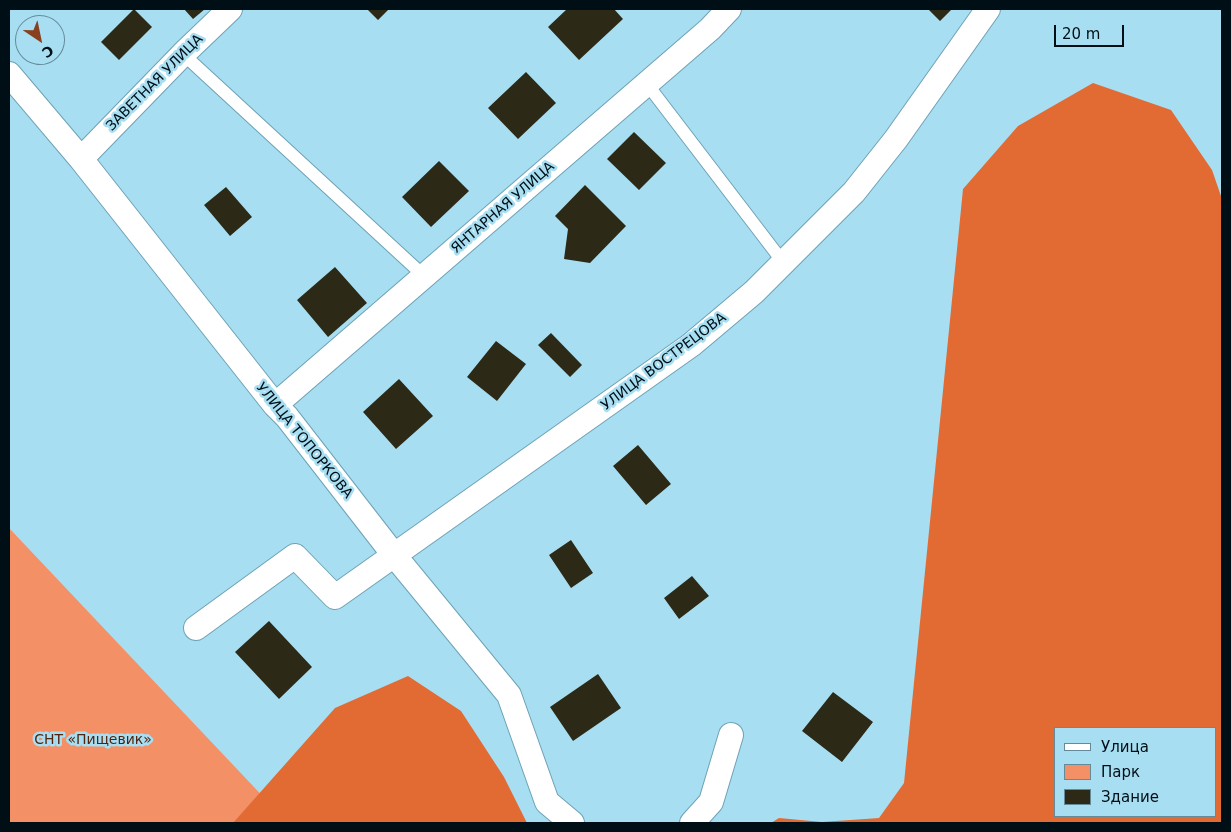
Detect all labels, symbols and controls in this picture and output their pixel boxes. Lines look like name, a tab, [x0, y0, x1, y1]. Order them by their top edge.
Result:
north arrow	[15, 15, 65, 65]
scale bar	[1056, 15, 1126, 47]
text: 20 m	[1062, 25, 1100, 43]
street label: ЗАВЕТНАЯ УЛИЦА	[103, 31, 207, 135]
text: С	[39, 42, 57, 61]
street label: ЯНТАРНАЯ УЛИЦА	[448, 159, 558, 257]
street label: УЛИЦА ВОСТРЕЦОВА	[598, 310, 730, 414]
street label: УЛИЦА ТОПОРКОВА	[252, 380, 356, 502]
legend	[1054, 727, 1216, 817]
park label: СНТ «Пищевик»	[34, 732, 152, 748]
text: Улица	[1101, 738, 1149, 756]
text: Парк	[1101, 763, 1140, 781]
text: Здание	[1101, 788, 1159, 806]

